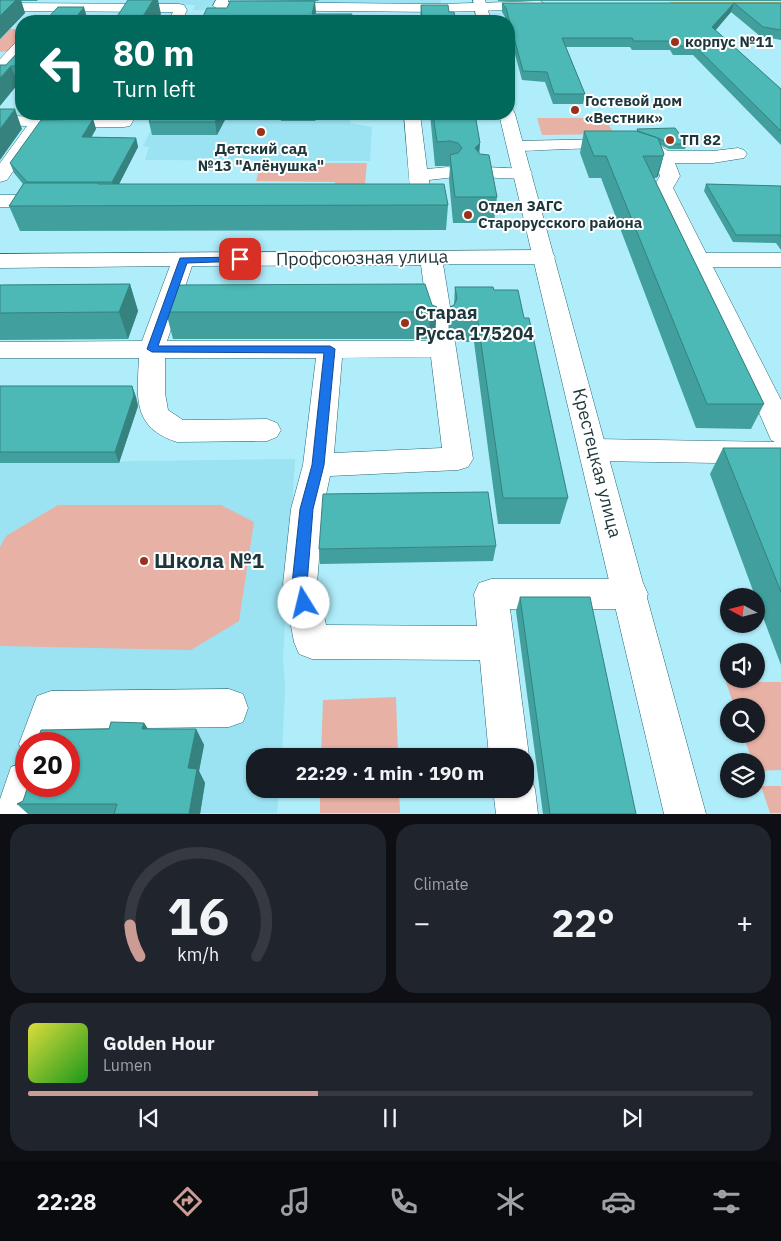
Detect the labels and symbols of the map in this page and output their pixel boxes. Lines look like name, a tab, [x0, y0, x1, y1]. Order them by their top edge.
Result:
place label: корпус №11	[685, 32, 773, 51]
marker: корпус №11	[669, 36, 681, 48]
place label: Гостевой дом «Вестник»	[585, 91, 682, 127]
marker: Гостевой дом «Вестник»	[569, 104, 581, 116]
marker: Детский сад №13 "Алёнушка"	[255, 126, 267, 138]
place label: ТП 82	[680, 130, 721, 149]
marker: ТП 82	[664, 134, 676, 146]
place label: Детский сад №13 "Алёнушка"	[198, 139, 324, 175]
place label: Отдел ЗАГС Старорусского района	[478, 196, 643, 232]
marker: Отдел ЗАГС Старорусского района	[462, 209, 474, 221]
pin	[219, 238, 261, 280]
street label: Профсоюзная улица	[276, 244, 449, 271]
place label: Старая Русса 175204	[415, 301, 534, 345]
marker: Старая Русса 175204	[399, 317, 411, 329]
street label: Крестецкая улица	[568, 386, 627, 540]
place label: Школа №1	[154, 546, 264, 574]
marker: Школа №1	[138, 555, 150, 567]
position arrow	[277, 576, 329, 628]
north arrow	[720, 588, 765, 632]
speed limit sign: 20	[15, 732, 80, 797]

